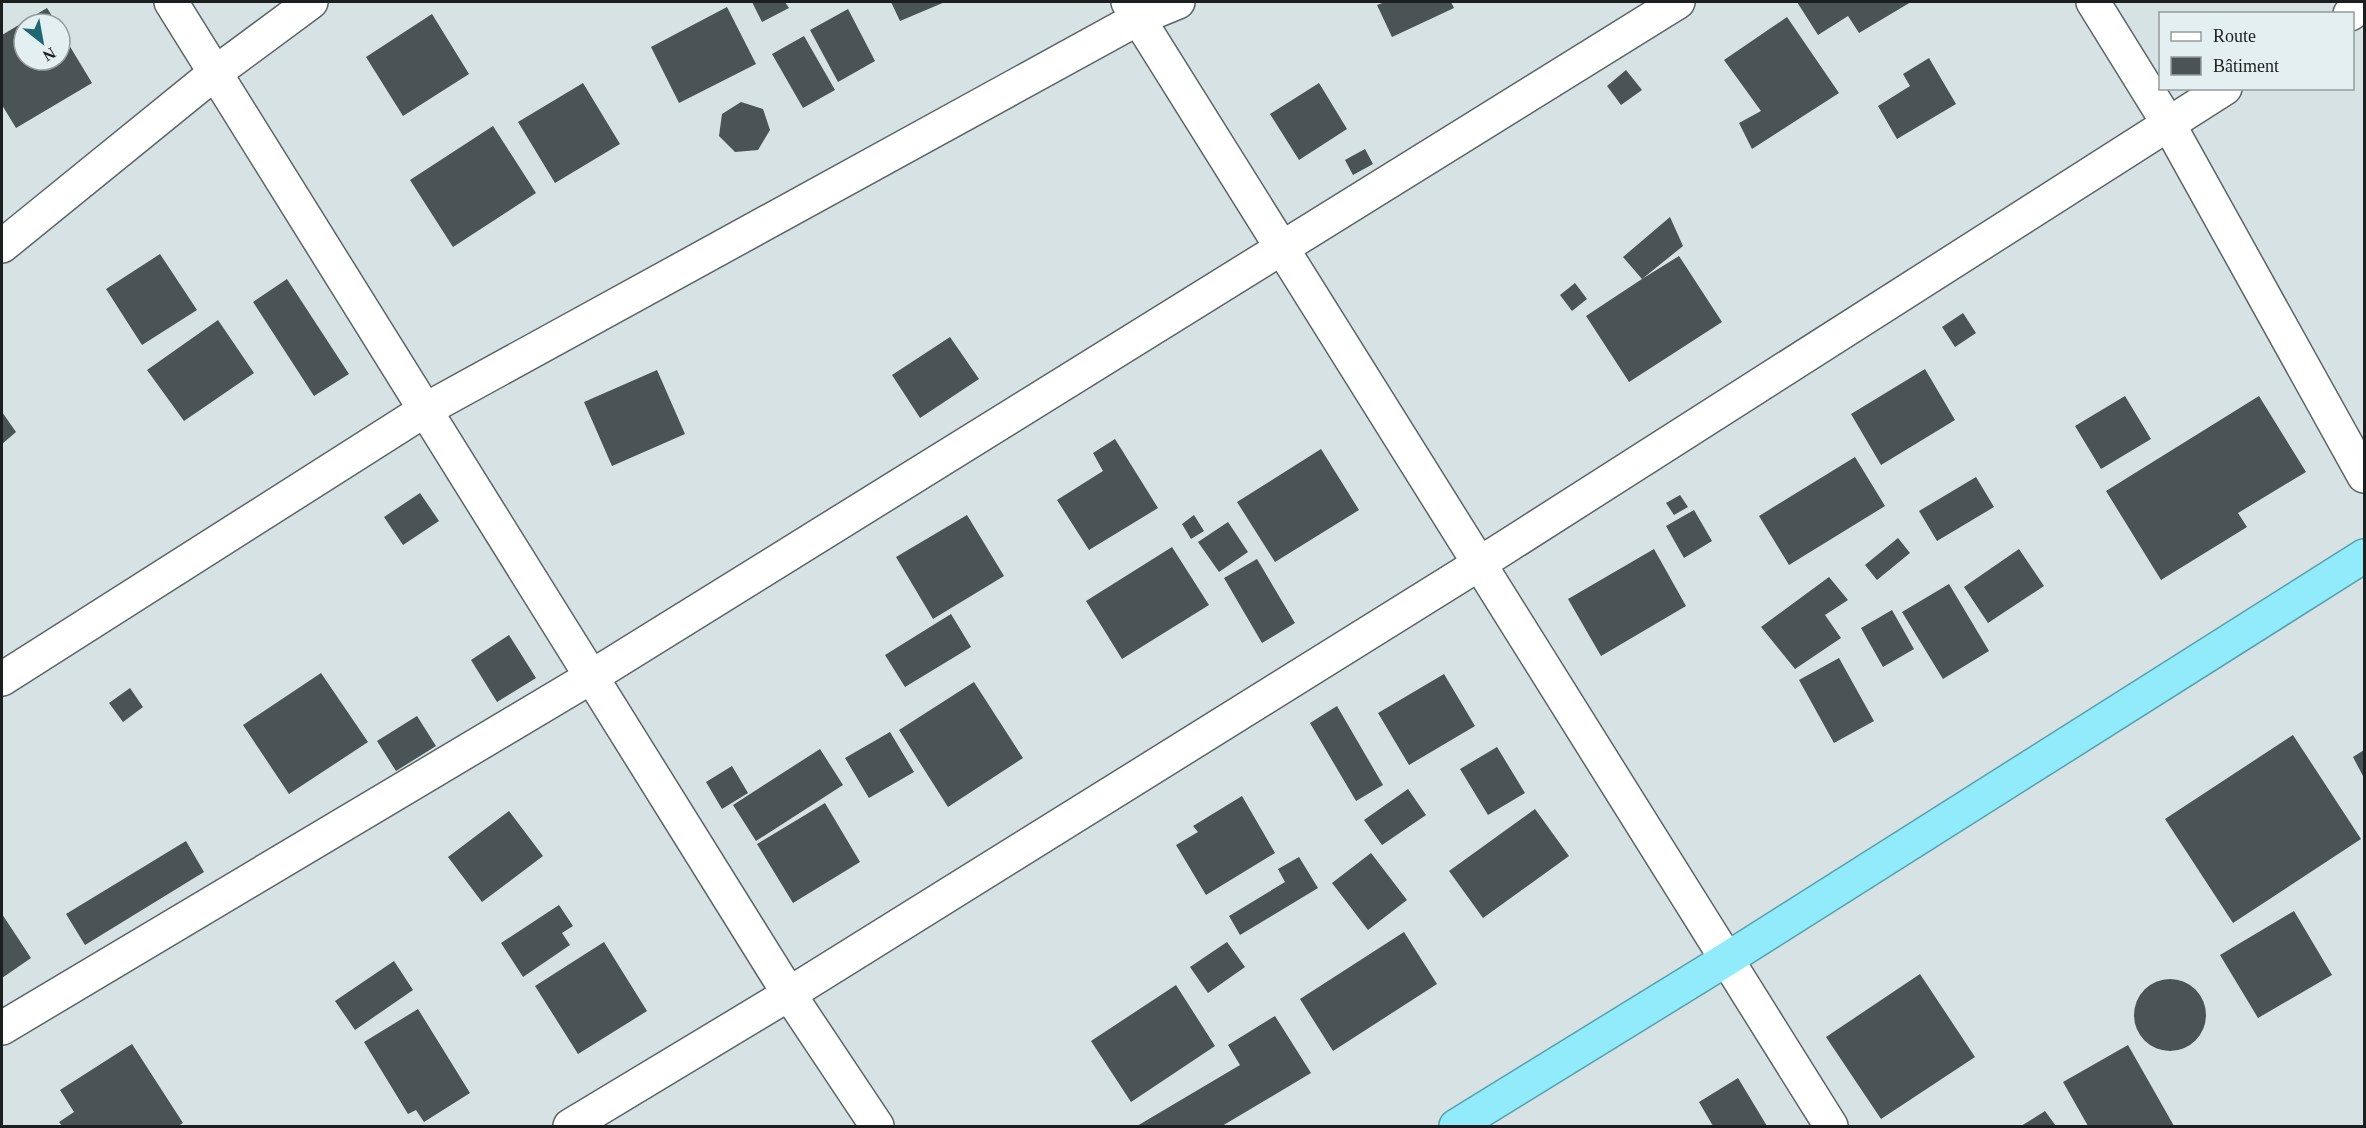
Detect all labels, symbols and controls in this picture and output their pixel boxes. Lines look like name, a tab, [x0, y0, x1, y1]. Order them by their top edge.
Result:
north arrow	[12, 12, 72, 72]
legend	[2159, 12, 2354, 90]
text: Route	[2213, 26, 2256, 46]
text: N	[40, 44, 59, 65]
text: Bâtiment	[2213, 56, 2279, 76]

